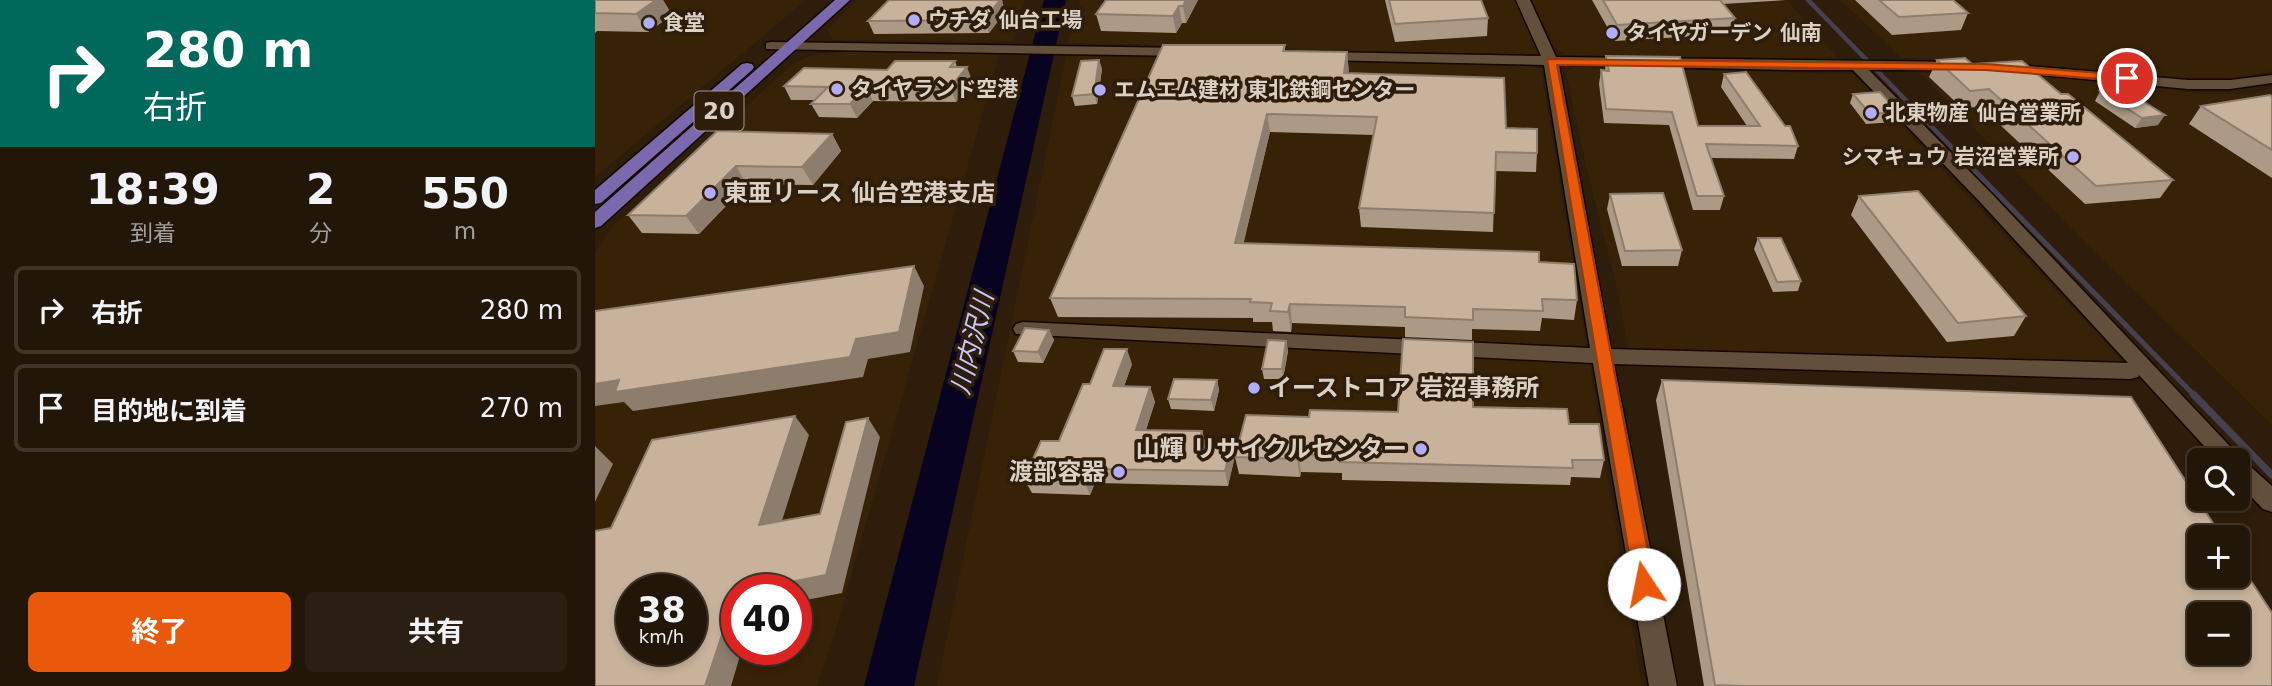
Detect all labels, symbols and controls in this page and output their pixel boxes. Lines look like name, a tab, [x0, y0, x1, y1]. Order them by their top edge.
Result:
place label: ウチダ 仙台工場	[928, 8, 1082, 32]
place label: 食堂	[663, 11, 705, 35]
marker: ウチダ 仙台工場	[906, 12, 922, 28]
marker: 食堂	[641, 15, 657, 31]
place label: タイヤガーデン 仙南	[1626, 21, 1822, 45]
text: 280 m	[143, 22, 313, 79]
marker: タイヤガーデン 仙南	[1604, 25, 1620, 41]
icon: right	[28, 28, 119, 119]
pin	[2097, 48, 2157, 108]
icon: arrive	[2108, 59, 2146, 97]
place label: タイヤランド空港	[851, 77, 1018, 101]
place label: エムエム建材 東北鉄鋼センター	[1114, 78, 1415, 102]
marker: タイヤランド空港	[829, 81, 845, 97]
marker: エムエム建材 東北鉄鋼センター	[1092, 82, 1108, 98]
text: 右折	[143, 88, 207, 126]
road number: 20	[695, 92, 743, 130]
place label: 北東物産 仙台営業所	[1885, 101, 2081, 125]
marker: 北東物産 仙台営業所	[1863, 105, 1879, 121]
place label: シマキュウ 岩沼営業所	[1842, 145, 2059, 169]
marker: シマキュウ 岩沼営業所	[2065, 149, 2081, 165]
text: 18:39	[86, 165, 220, 214]
text: 2	[306, 165, 335, 214]
text: 550	[421, 169, 509, 218]
place label: 東亜リース 仙台空港支店	[724, 179, 995, 207]
marker: 東亜リース 仙台空港支店	[702, 185, 718, 201]
text: m	[454, 218, 476, 244]
text: 到着	[130, 220, 176, 246]
text: 分	[309, 220, 332, 246]
water label: 川内沢川	[945, 286, 1000, 397]
icon: right	[32, 291, 70, 329]
text: 280 m	[480, 295, 563, 325]
text: 右折	[91, 298, 143, 328]
place label: イーストコア 岩沼事務所	[1268, 374, 1539, 402]
marker: イーストコア 岩沼事務所	[1246, 380, 1262, 396]
icon: arrive	[32, 389, 70, 427]
text: 270 m	[480, 393, 563, 423]
text: 目的地に到着	[91, 396, 247, 426]
place label: 山輝 リサイクルセンター	[1136, 435, 1407, 463]
marker: 山輝 リサイクルセンター	[1413, 441, 1429, 457]
map controls	[2187, 448, 2250, 665]
button: search	[2187, 448, 2250, 511]
place label: 渡部容器	[1009, 458, 1105, 486]
marker: 渡部容器	[1111, 464, 1127, 480]
button: +	[2187, 525, 2250, 588]
position arrow	[1607, 547, 1681, 621]
speed limit sign: 40	[721, 574, 812, 665]
text: 38	[637, 590, 686, 630]
button: 終了	[28, 592, 291, 672]
button: 共有	[305, 592, 567, 672]
button: −	[2187, 602, 2250, 665]
text: km/h	[639, 626, 684, 647]

